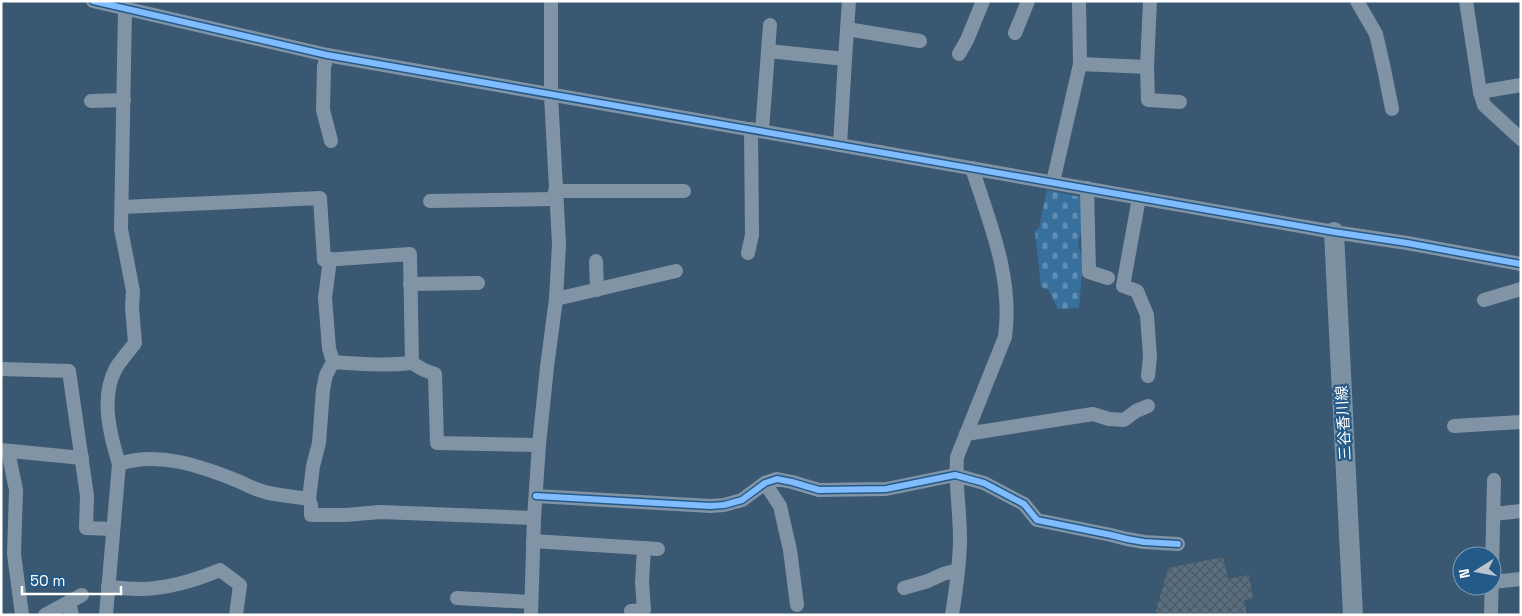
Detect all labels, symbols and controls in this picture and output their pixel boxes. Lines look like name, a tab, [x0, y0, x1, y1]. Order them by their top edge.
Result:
street label: 三谷香川線	[1332, 385, 1354, 461]
north arrow	[1452, 546, 1502, 596]
scale bar	[22, 564, 121, 596]
text: N	[1455, 567, 1474, 580]
text: 50 m	[30, 571, 65, 590]

